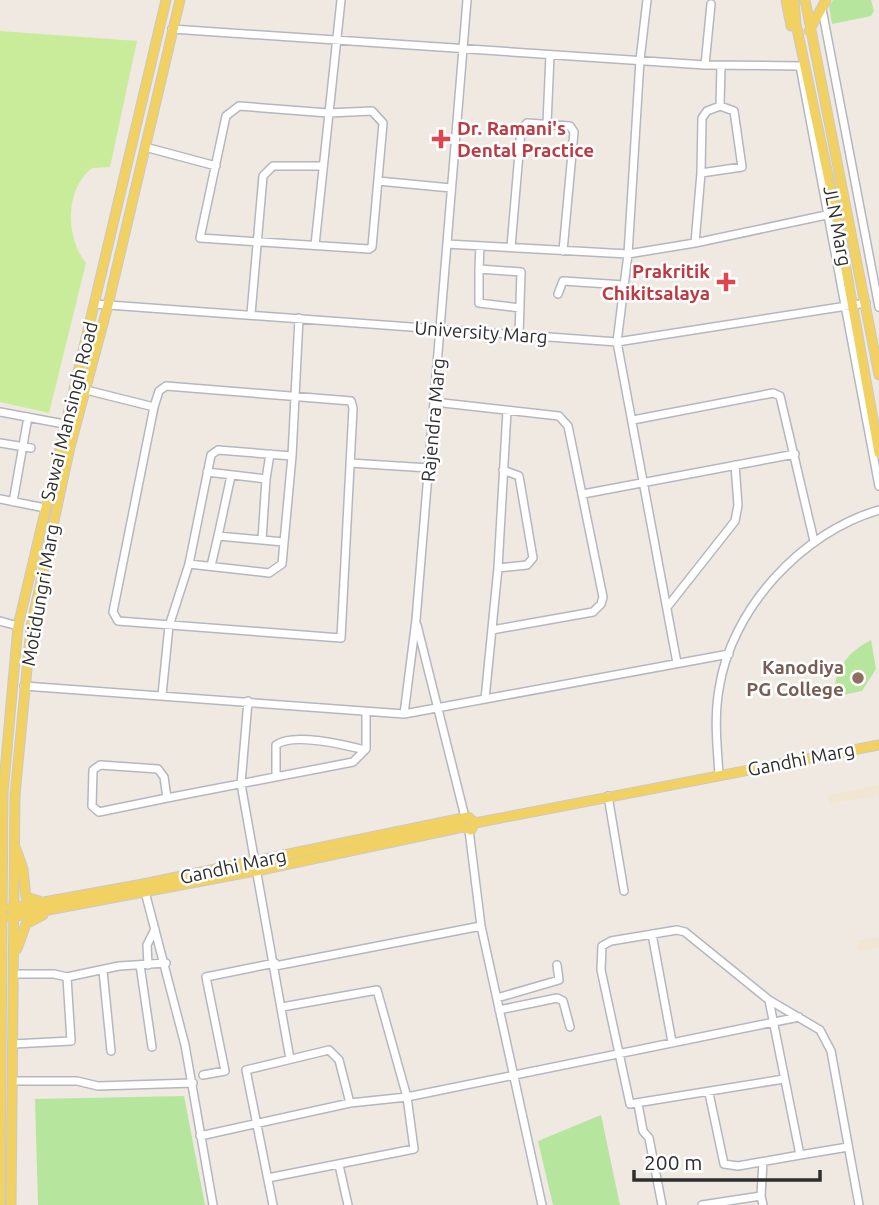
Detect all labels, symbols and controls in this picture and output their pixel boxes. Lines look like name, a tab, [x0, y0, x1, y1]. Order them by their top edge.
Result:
place label: Dr. Ramani's Dental Practice	[457, 117, 594, 161]
marker: Dr. Ramani's Dental Practice	[431, 129, 451, 149]
street label: JLN Marg	[819, 184, 857, 268]
place label: Prakritik Chikitsalaya	[602, 260, 710, 304]
marker: Prakritik Chikitsalaya	[716, 272, 736, 292]
street label: University Marg	[414, 316, 548, 348]
street label: Sawai Mansingh Road	[36, 319, 102, 503]
street label: Rajendra Marg	[417, 357, 449, 483]
street label: Motidungri Marg	[17, 522, 63, 668]
place label: Kanodiya PG College	[746, 656, 844, 700]
marker: Kanodiya PG College	[850, 670, 866, 686]
street label: Gandhi Marg	[746, 738, 856, 780]
street label: Gandhi Marg	[178, 844, 288, 888]
scale bar	[634, 1138, 820, 1182]
text: 200 m	[644, 1150, 702, 1174]

